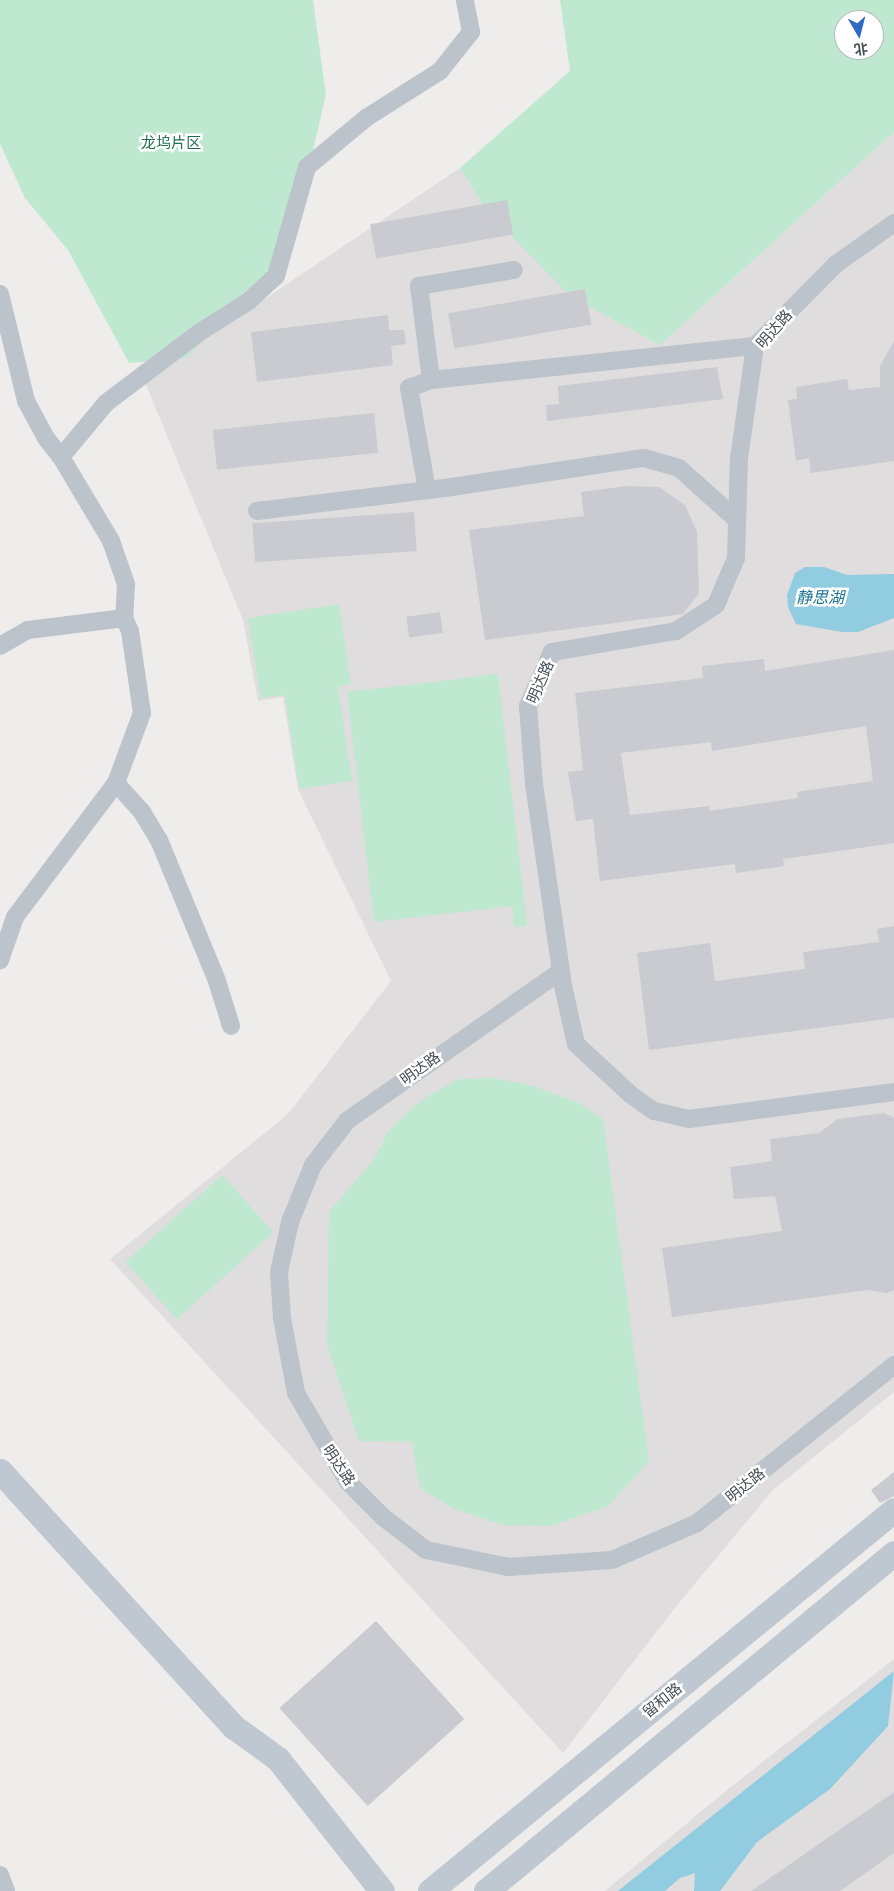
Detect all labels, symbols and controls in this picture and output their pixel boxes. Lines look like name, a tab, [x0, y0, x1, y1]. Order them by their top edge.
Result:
north arrow	[834, 10, 884, 60]
text: 北	[853, 38, 869, 61]
park label: 龙坞片区	[141, 134, 201, 152]
street label: 明达路	[752, 306, 796, 352]
water label: 静思湖	[796, 587, 844, 607]
street label: 明达路	[523, 658, 557, 706]
street label: 明达路	[397, 1047, 443, 1089]
street label: 明达路	[319, 1441, 359, 1489]
street label: 明达路	[722, 1464, 768, 1506]
street label: 留和路	[639, 1679, 685, 1721]

